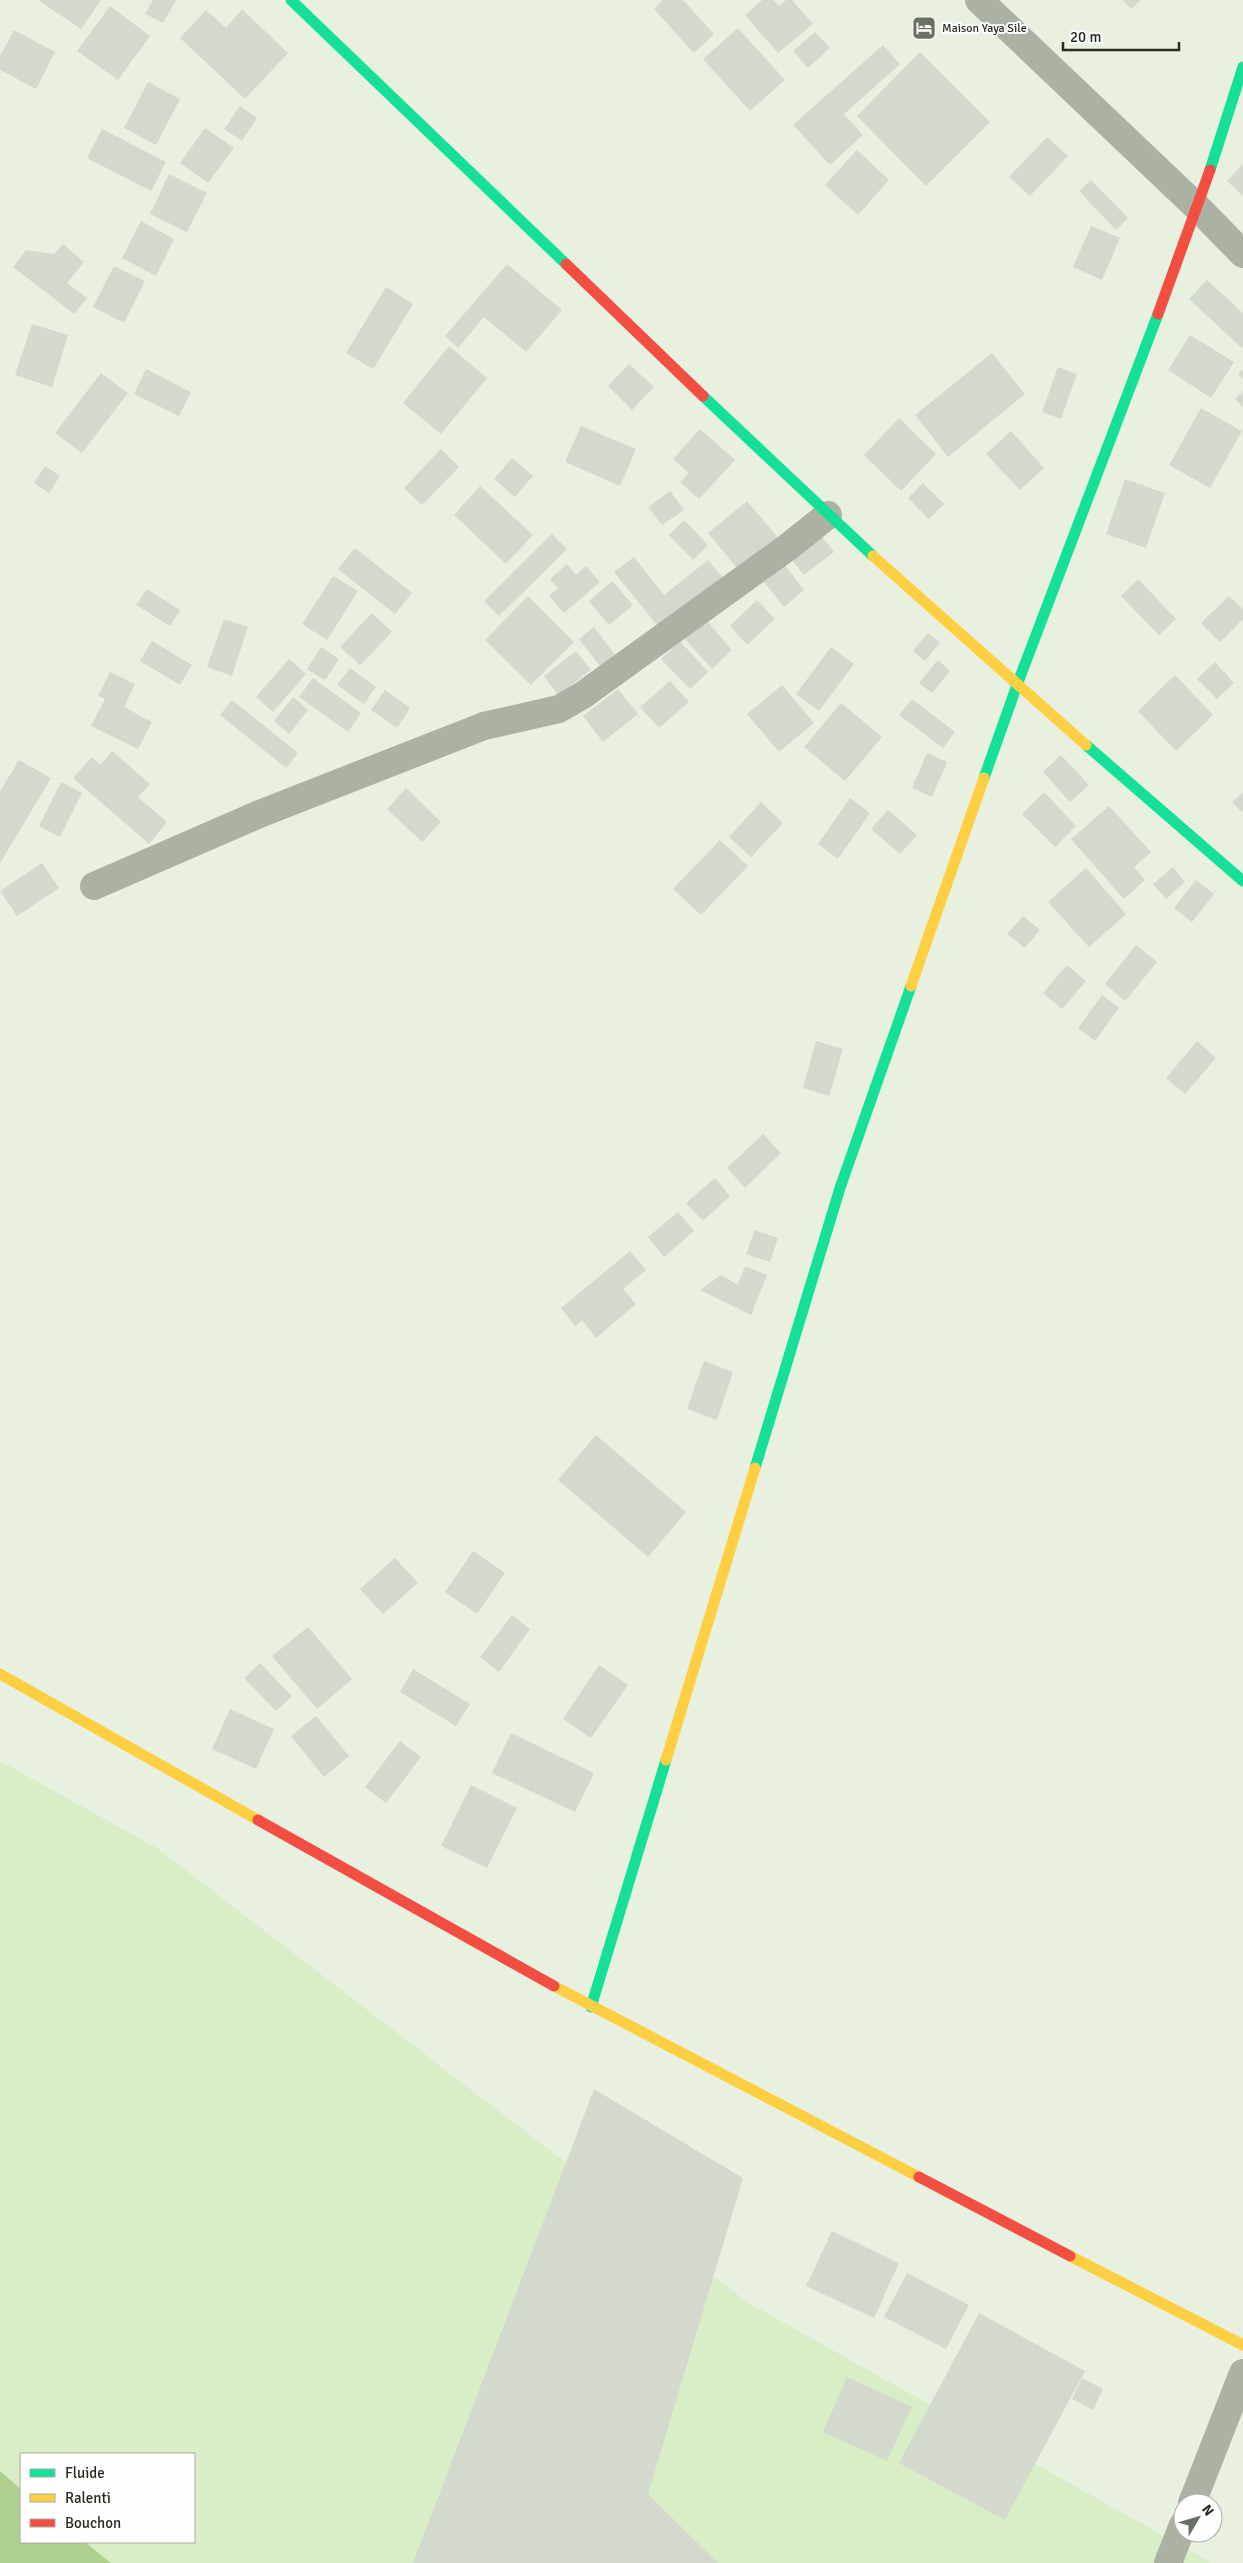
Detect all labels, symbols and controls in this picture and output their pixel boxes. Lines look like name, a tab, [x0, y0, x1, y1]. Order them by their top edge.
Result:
hotel icon: Maison Yaya Sile	[911, 15, 937, 41]
scale bar	[1063, 20, 1179, 52]
place label: Maison Yaya Sile	[942, 21, 1027, 36]
text: 20 m	[1070, 28, 1101, 46]
legend	[20, 2453, 195, 2543]
text: Fluide	[65, 2464, 105, 2482]
text: Ralenti	[65, 2489, 111, 2507]
north arrow	[1173, 2493, 1223, 2543]
text: N	[1198, 2501, 1218, 2519]
text: Bouchon	[65, 2514, 121, 2532]

